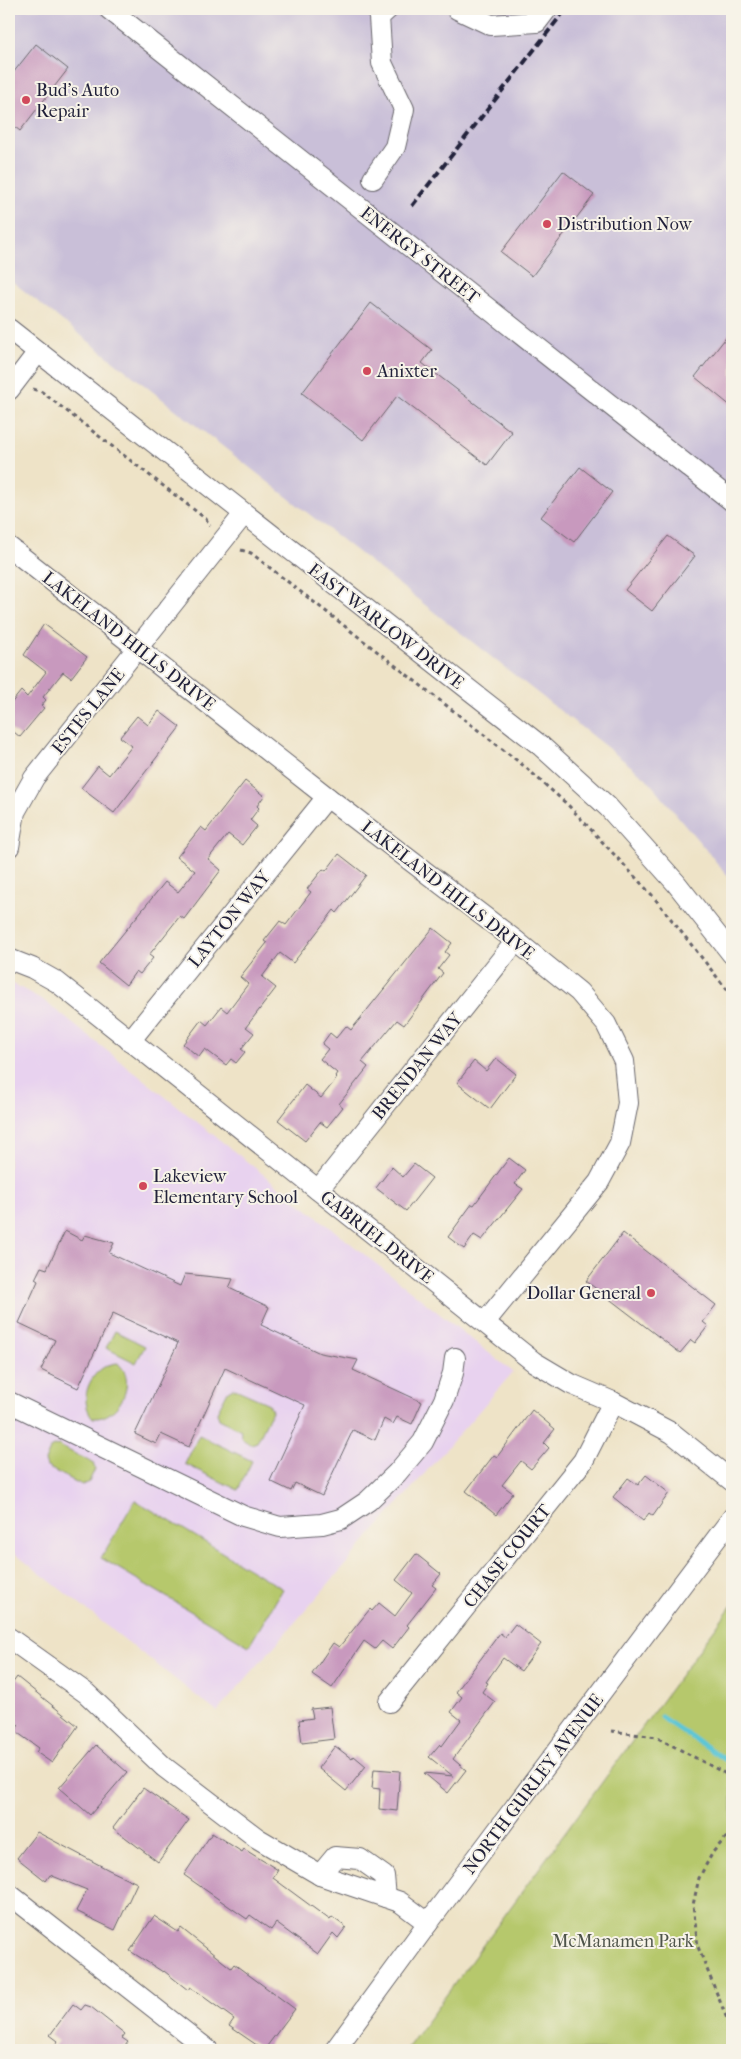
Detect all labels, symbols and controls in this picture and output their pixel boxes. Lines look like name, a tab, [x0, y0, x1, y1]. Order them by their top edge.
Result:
place label: Bud's Auto Repair	[36, 80, 119, 122]
marker: Bud's Auto Repair	[20, 94, 32, 106]
street label: ENERGY STREET	[356, 202, 484, 309]
place label: Distribution Now	[557, 214, 692, 235]
marker: Distribution Now	[541, 218, 553, 230]
place label: Anixter	[376, 361, 437, 382]
marker: Anixter	[361, 365, 373, 377]
street label: EAST WARLOW DRIVE	[304, 559, 468, 694]
street label: LAKELAND HILLS DRIVE	[38, 567, 219, 715]
street label: ESTES LANE	[47, 664, 129, 758]
street label: LAKELAND HILLS DRIVE	[357, 816, 538, 964]
street label: LAYTON WAY	[184, 866, 275, 972]
street label: BRENDAN WAY	[368, 1008, 467, 1124]
place label: Lakeview Elementary School	[153, 1166, 298, 1208]
marker: Lakeview Elementary School	[137, 1180, 149, 1192]
street label: GABRIEL DRIVE	[316, 1187, 438, 1288]
place label: Dollar General	[527, 1283, 641, 1304]
marker: Dollar General	[645, 1287, 657, 1299]
street label: CHASE COURT	[459, 1500, 556, 1612]
street label: NORTH GURLEY AVENUE	[459, 1690, 608, 1878]
park label: McManamen Park	[552, 1931, 695, 1952]

